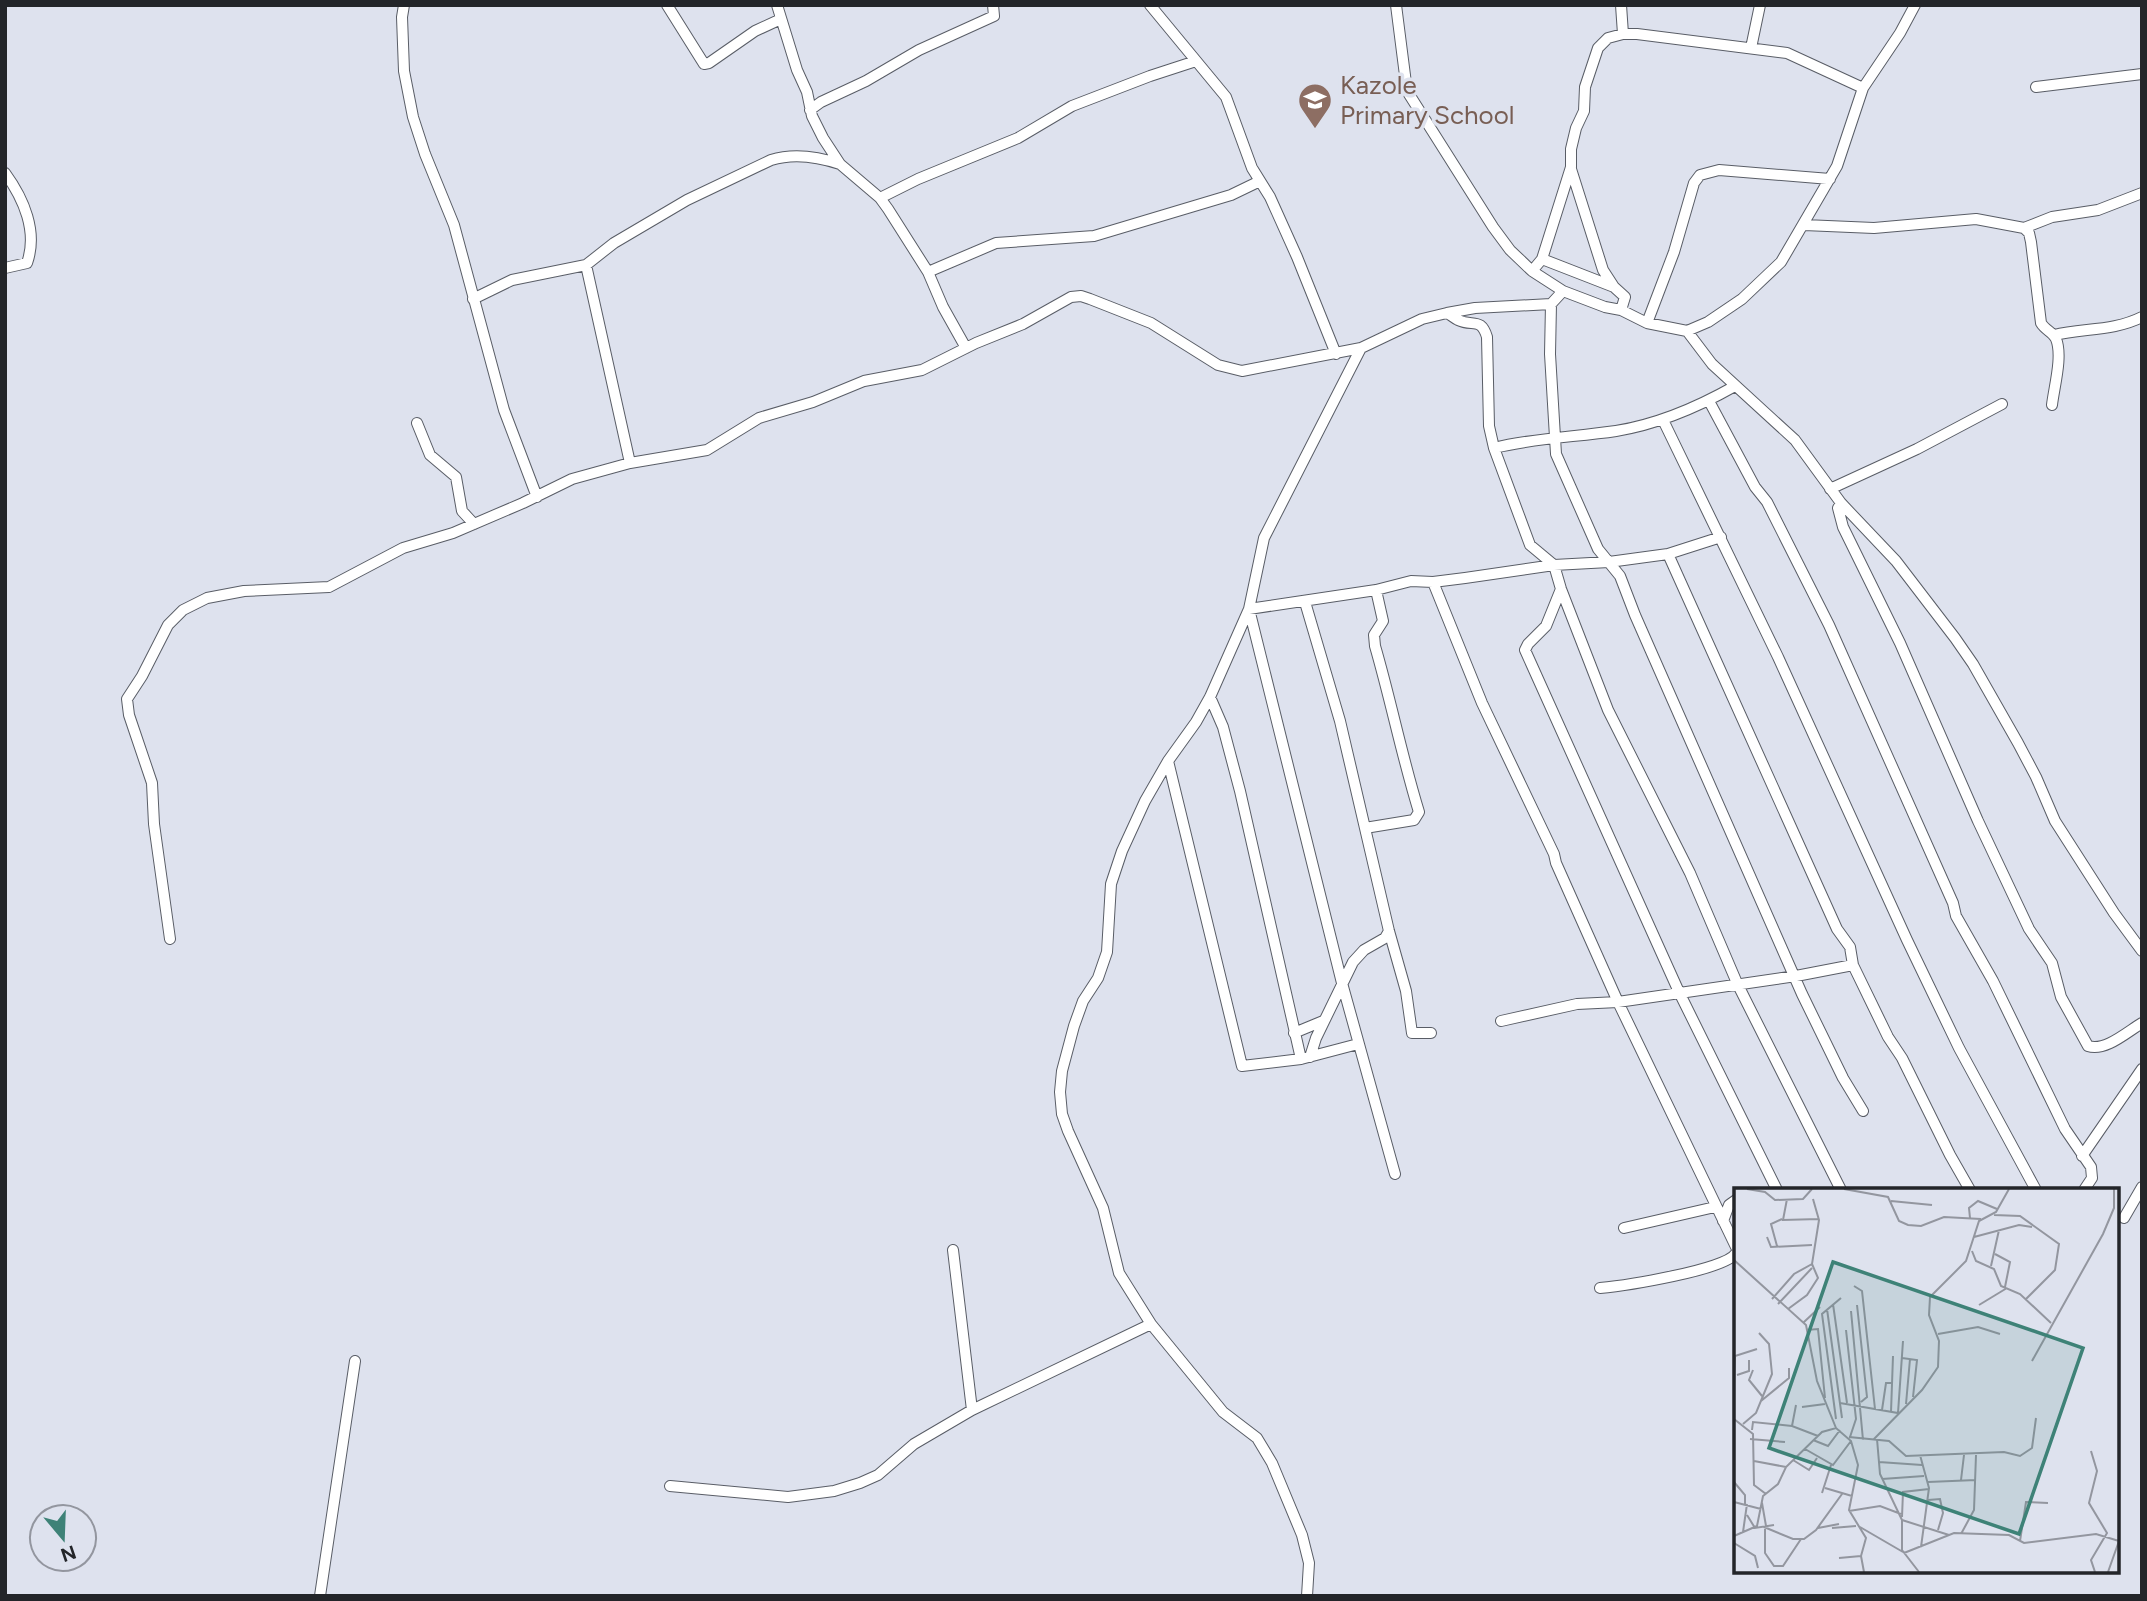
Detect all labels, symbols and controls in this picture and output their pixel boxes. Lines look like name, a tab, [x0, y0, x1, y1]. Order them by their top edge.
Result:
place label: Kazole Primary School	[1340, 69, 1514, 131]
school or university icon: Kazole Primary School	[1296, 81, 1334, 130]
inset map	[1734, 1188, 2119, 1573]
north arrow	[28, 1503, 98, 1573]
text: N	[58, 1540, 79, 1567]

